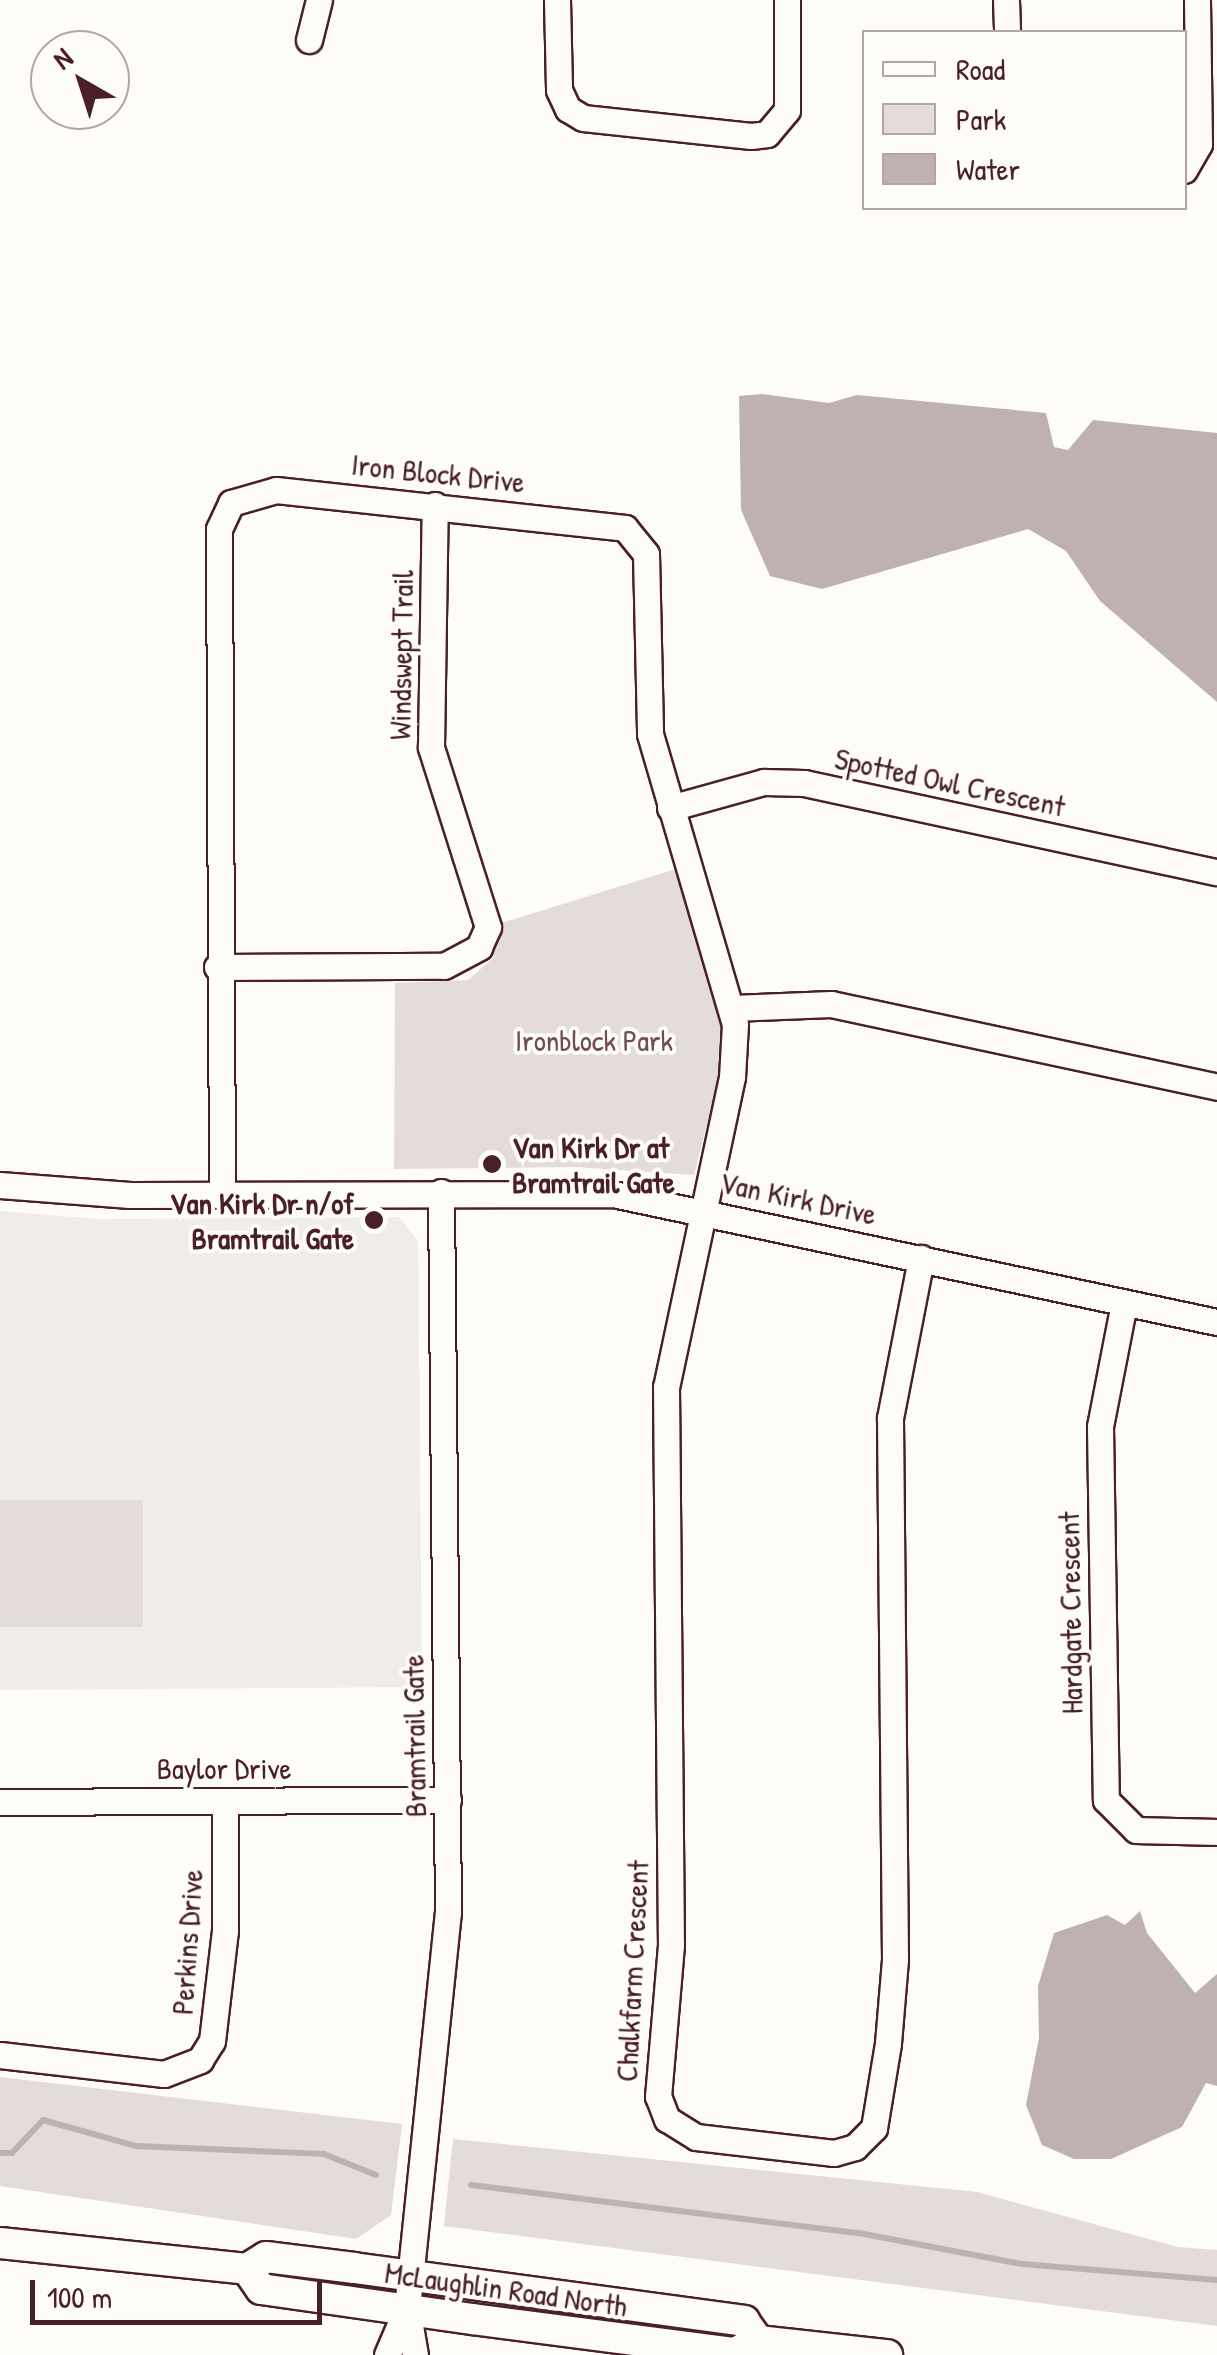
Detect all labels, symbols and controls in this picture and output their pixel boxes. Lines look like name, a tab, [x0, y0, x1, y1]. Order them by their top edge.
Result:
north arrow	[30, 30, 130, 130]
legend	[862, 30, 1187, 210]
text: N	[45, 39, 80, 78]
text: Road	[956, 49, 1005, 89]
text: Park	[956, 99, 1006, 139]
text: Water	[956, 149, 1020, 189]
street label: Iron Block Drive	[350, 446, 526, 500]
street label: Windswept Trail	[382, 570, 420, 740]
street label: Spotted Owl Crescent	[832, 740, 1068, 824]
park label: Ironblock Park	[515, 1022, 673, 1058]
place label: Van Kirk Dr at Bramtrail Gate	[512, 1129, 675, 1200]
marker: Van Kirk Dr at Bramtrail Gate	[481, 1153, 503, 1175]
street label: Van Kirk Drive	[717, 1164, 879, 1232]
place label: Van Kirk Dr n/of Bramtrail Gate	[170, 1185, 354, 1256]
marker: Van Kirk Dr n/of Bramtrail Gate	[363, 1209, 385, 1231]
street label: Hardgate Crescent	[1050, 1512, 1090, 1714]
street label: Bramtrail Gate	[395, 1654, 433, 1818]
street label: Baylor Drive	[157, 1750, 291, 1786]
street label: Chalkfarm Crescent	[608, 1859, 656, 2083]
street label: Perkins Drive	[164, 1868, 210, 2016]
street label: McLaughlin Road North	[383, 2254, 629, 2324]
scale bar	[35, 2260, 328, 2322]
text: 100 m	[47, 2277, 112, 2317]

